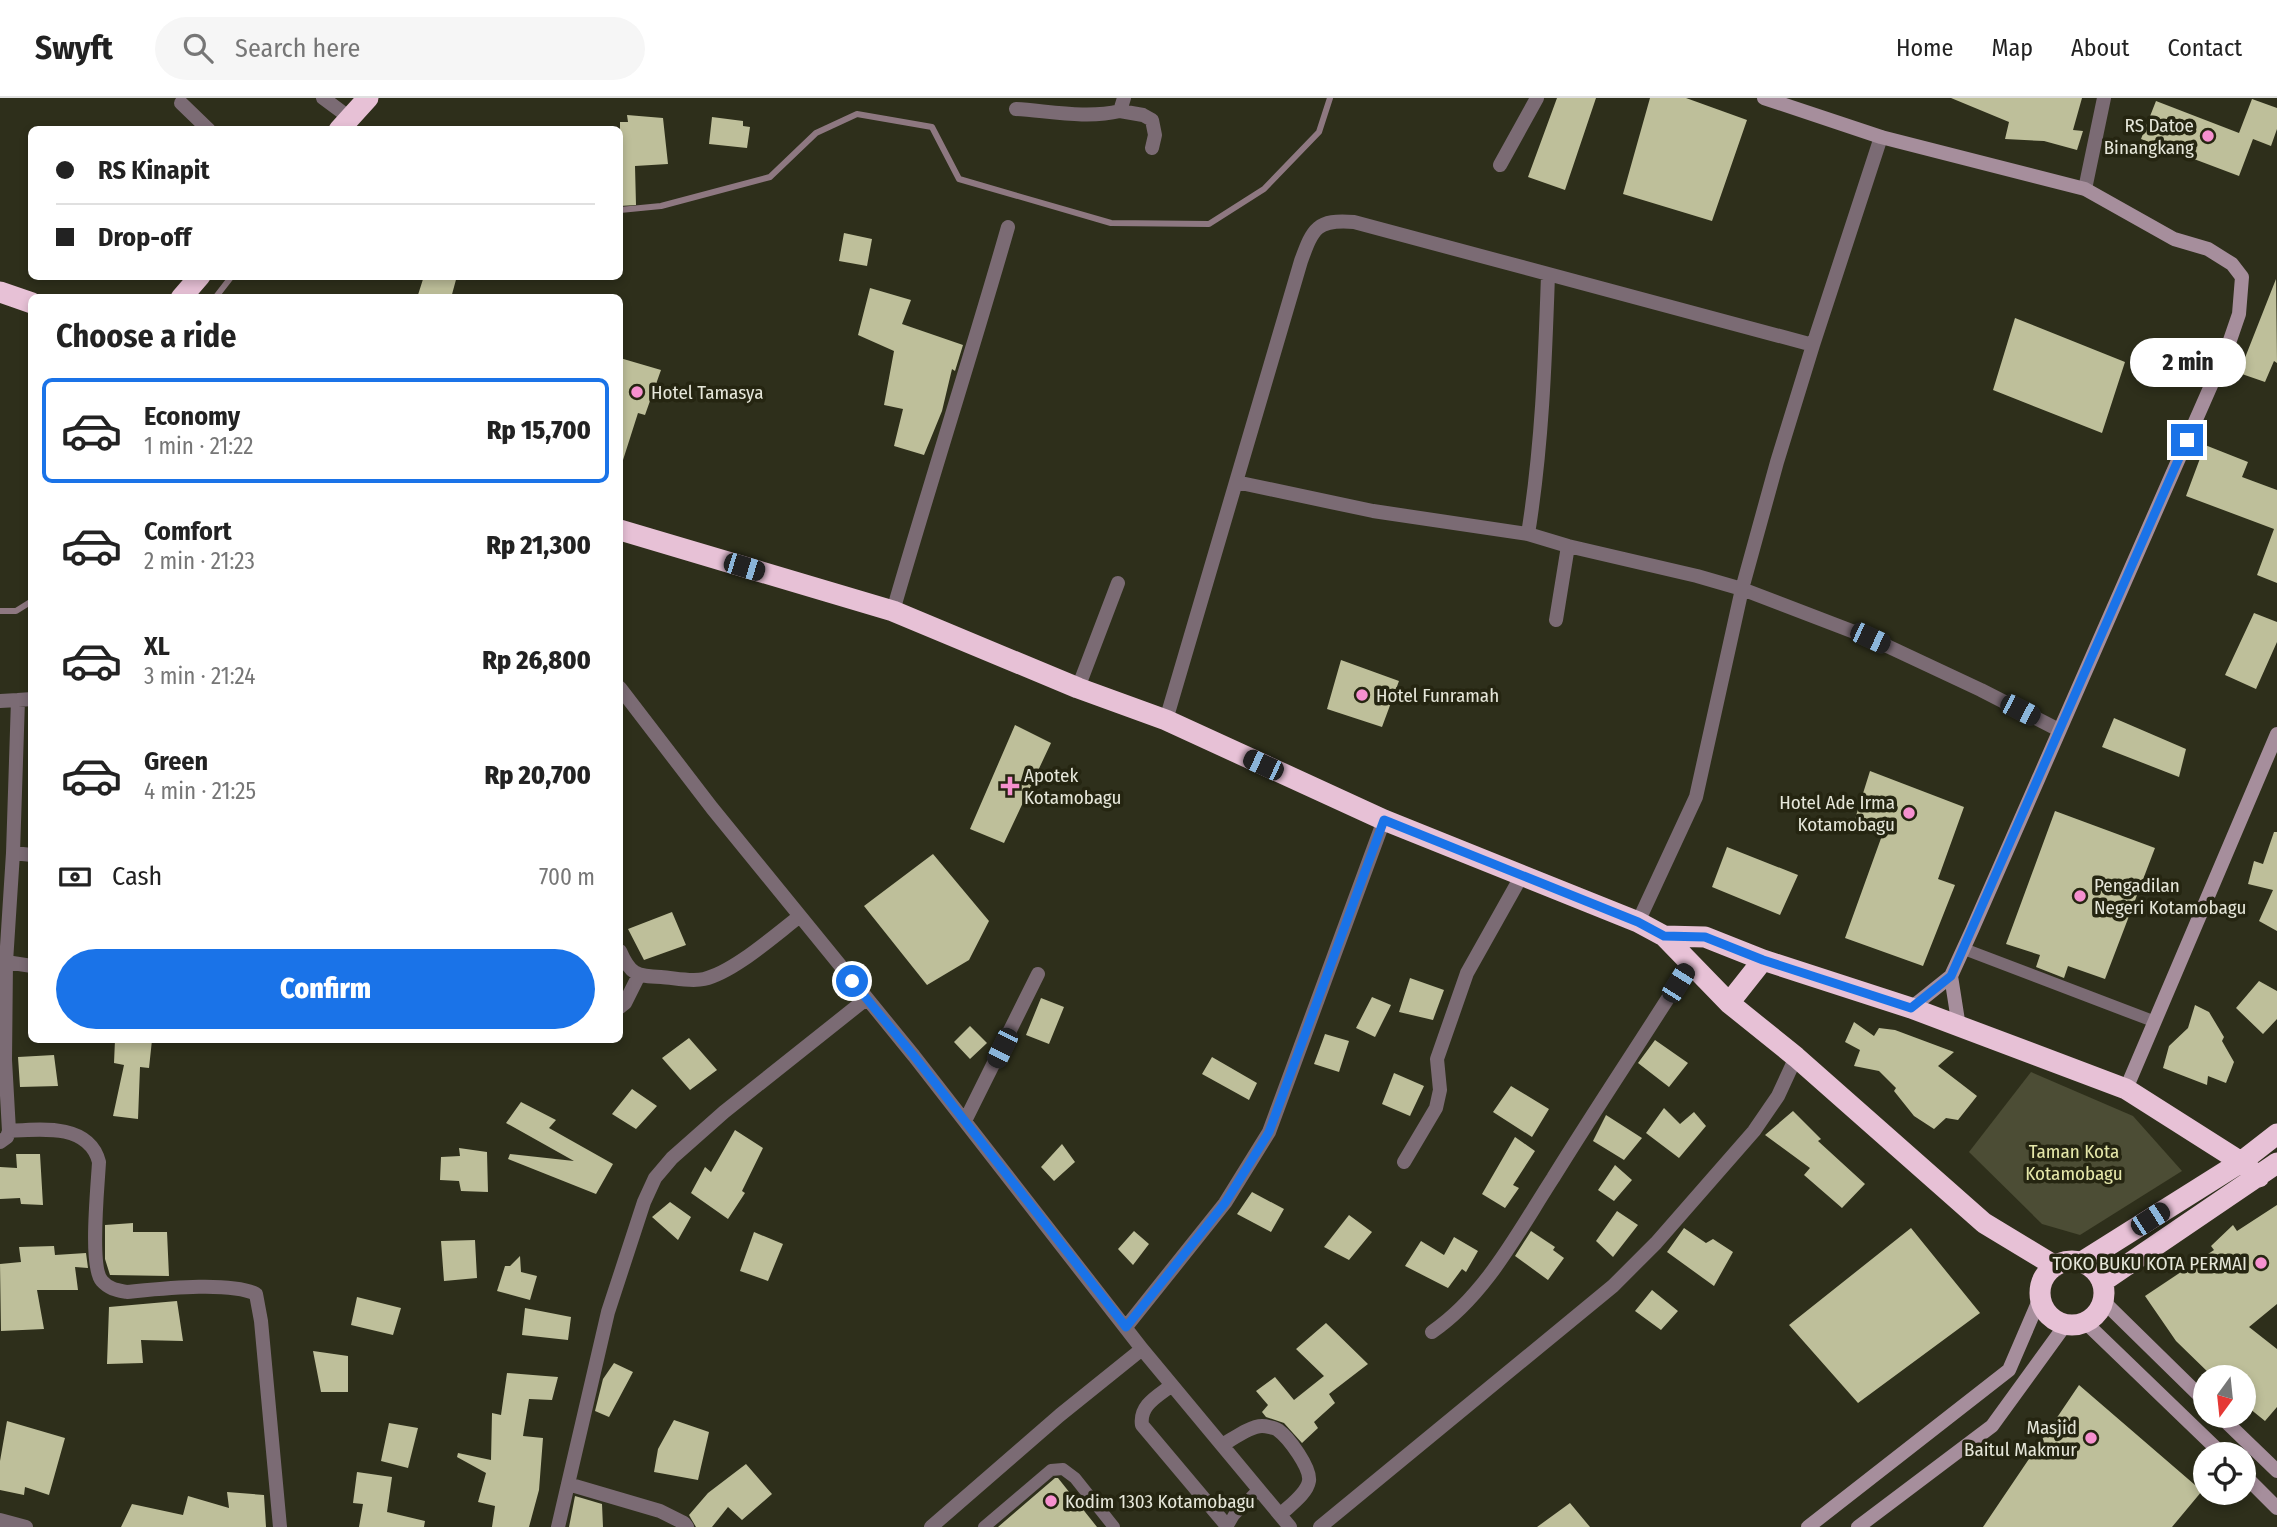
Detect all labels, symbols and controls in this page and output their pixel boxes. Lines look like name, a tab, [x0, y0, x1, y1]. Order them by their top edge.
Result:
search box	[155, 17, 645, 80]
text: Swyft	[35, 28, 113, 68]
icon: search	[179, 29, 217, 67]
text: Search here	[235, 33, 360, 64]
text: Home	[1896, 34, 1953, 62]
text: Map	[1991, 34, 2033, 62]
text: About	[2071, 34, 2129, 62]
text: Contact	[2167, 34, 2242, 62]
place label: RS Datoe Binangkang	[2104, 114, 2194, 159]
marker: RS Datoe Binangkang	[2200, 128, 2216, 144]
text: RS Kinapit	[98, 155, 210, 186]
text: Drop-off	[98, 222, 191, 253]
text: Choose a ride	[56, 317, 237, 355]
callout: 2 min	[2129, 338, 2245, 388]
text: 2 min	[2163, 348, 2213, 376]
place label: Hotel Tamasya	[651, 381, 764, 404]
marker: Hotel Tamasya	[629, 384, 645, 400]
icon: car	[60, 399, 123, 462]
text: Economy	[144, 401, 240, 432]
text: Rp 15,700	[487, 415, 591, 446]
route end	[2171, 424, 2203, 456]
text: 1 min · 21:22	[144, 432, 253, 460]
icon: car	[60, 514, 123, 577]
text: Comfort	[144, 516, 232, 547]
text: Rp 21,300	[486, 530, 591, 561]
text: 2 min · 21:23	[144, 547, 255, 575]
car	[721, 551, 768, 583]
car	[1847, 620, 1894, 656]
icon: car	[60, 629, 123, 692]
text: XL	[144, 631, 170, 662]
text: Rp 26,800	[482, 645, 591, 676]
text: 3 min · 21:24	[144, 662, 255, 690]
place label: Hotel Funramah	[1376, 684, 1499, 707]
marker: Hotel Funramah	[1354, 687, 1370, 703]
car	[1997, 691, 2044, 729]
icon: car	[60, 744, 123, 807]
text: Green	[144, 746, 208, 777]
car	[1240, 747, 1287, 783]
text: Rp 20,700	[485, 760, 591, 791]
place label: Apotek Kotamobagu	[1024, 764, 1122, 809]
text: 4 min · 21:25	[144, 777, 256, 805]
marker: Apotek Kotamobagu	[1002, 778, 1018, 794]
place label: Hotel Ade Irma Kotamobagu	[1779, 791, 1895, 836]
marker: Hotel Ade Irma Kotamobagu	[1901, 805, 1917, 821]
icon: cash	[56, 858, 94, 896]
text: Cash	[112, 861, 162, 892]
text: 700 m	[539, 863, 595, 891]
place label: Pengadilan Negeri Kotamobagu	[2094, 874, 2246, 919]
marker: Pengadilan Negeri Kotamobagu	[2072, 888, 2088, 904]
button: Confirm	[56, 949, 595, 1029]
car	[1658, 960, 1699, 1006]
route start	[836, 965, 868, 997]
car	[984, 1025, 1021, 1071]
park label: Taman Kota Kotamobagu	[2025, 1140, 2123, 1185]
car	[2127, 1199, 2174, 1239]
place label: TOKO BUKU KOTA PERMAI	[2053, 1252, 2247, 1275]
marker: TOKO BUKU KOTA PERMAI	[2253, 1255, 2269, 1271]
north arrow	[2193, 1365, 2256, 1428]
map controls	[2193, 1365, 2256, 1505]
place label: Masjid Baitul Makmur	[1964, 1416, 2077, 1461]
marker: Masjid Baitul Makmur	[2083, 1430, 2099, 1446]
button: locate	[2193, 1442, 2256, 1505]
place label: Kodim 1303 Kotamobagu	[1065, 1490, 1255, 1513]
marker: Kodim 1303 Kotamobagu	[1043, 1493, 1059, 1509]

